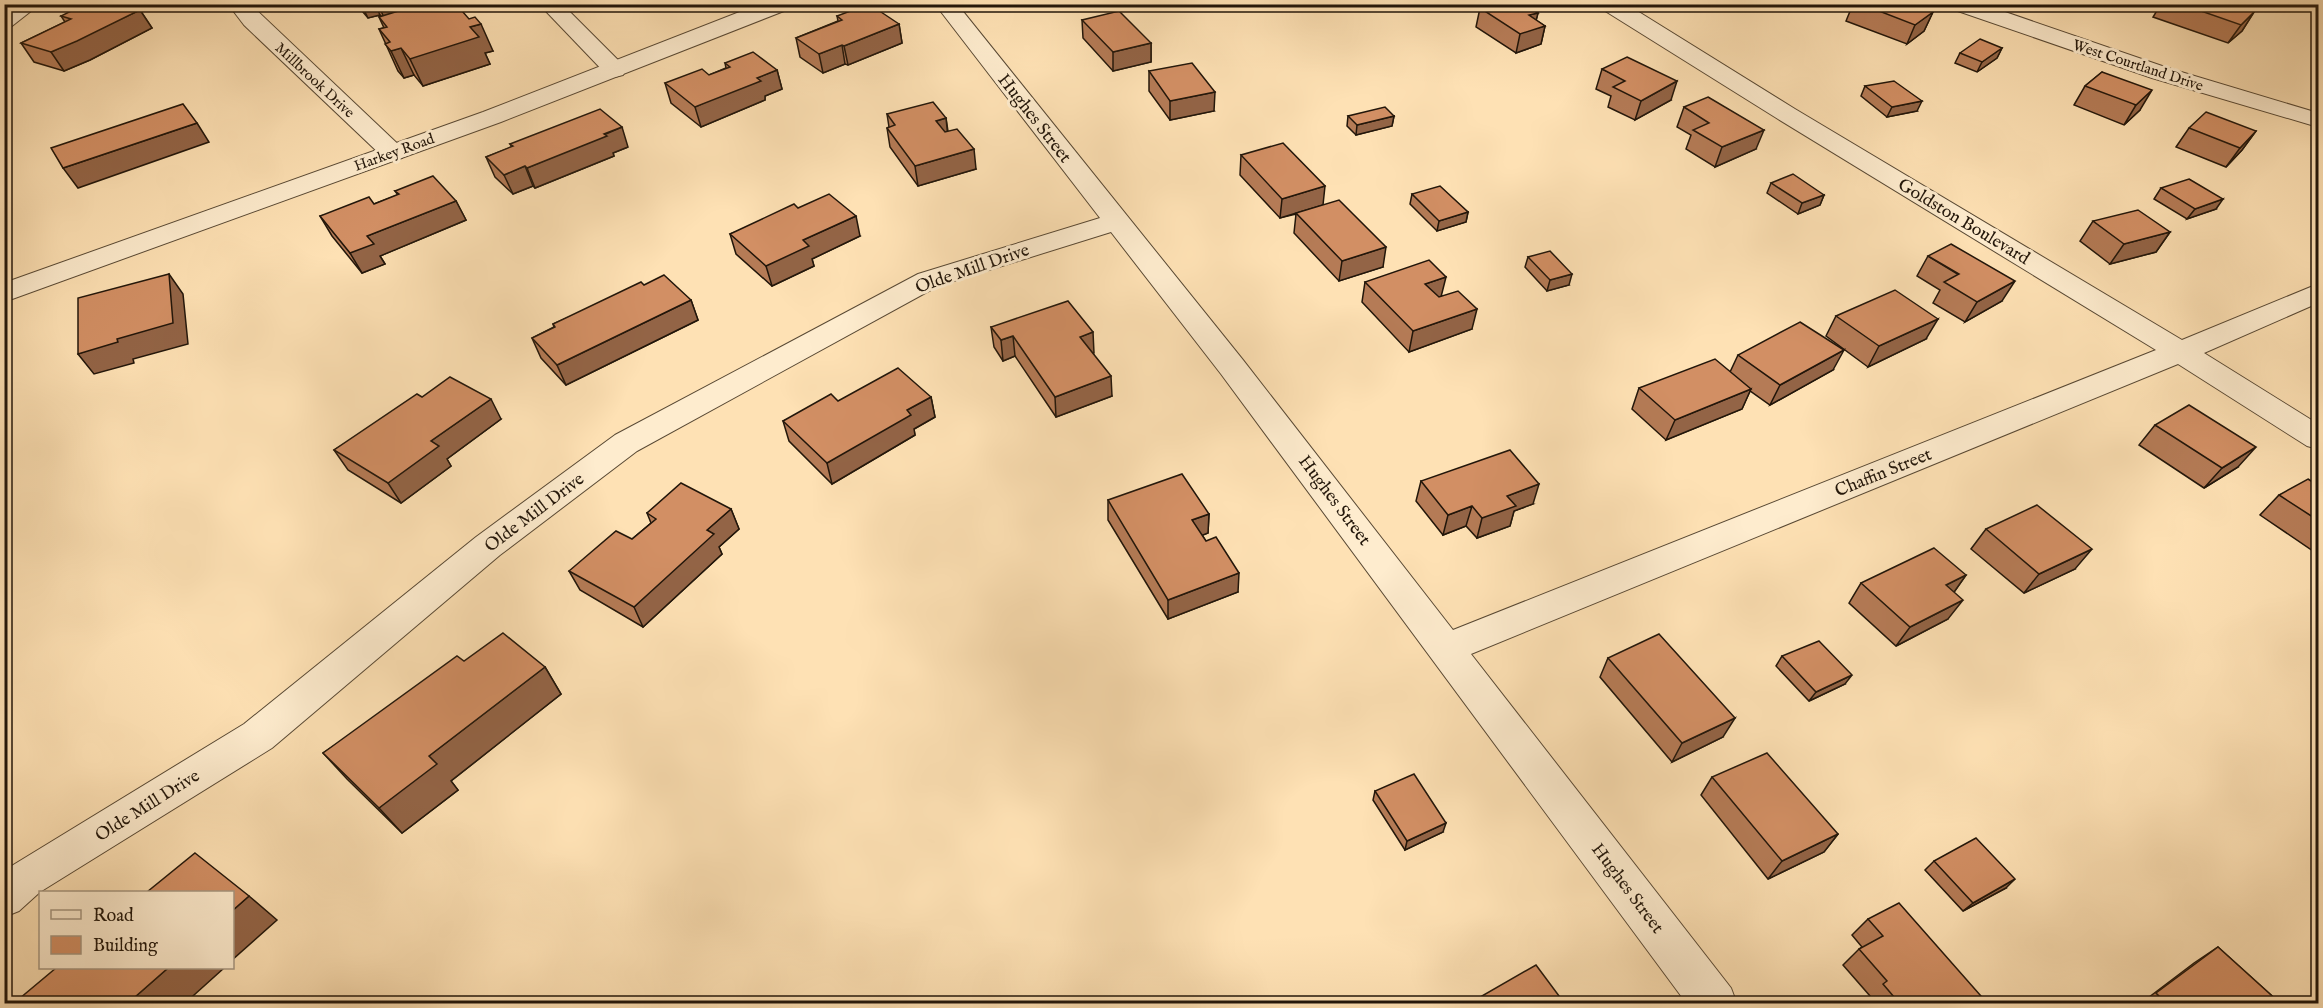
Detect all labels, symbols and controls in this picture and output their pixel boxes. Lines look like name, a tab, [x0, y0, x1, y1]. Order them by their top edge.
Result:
street label: West Courtland Drive	[2070, 35, 2206, 96]
street label: Millbrook Drive	[271, 39, 359, 122]
street label: Hughes Street	[992, 70, 1076, 168]
street label: Harkey Road	[351, 129, 438, 176]
street label: Goldston Boulevard	[1893, 174, 2034, 271]
street label: Olde Mill Drive	[912, 239, 1033, 300]
street label: Chaffin Street	[1832, 444, 1935, 503]
street label: Hughes Street	[1292, 451, 1375, 551]
street label: Olde Mill Drive	[480, 468, 589, 558]
street label: Olde Mill Drive	[91, 765, 204, 848]
street label: Hughes Street	[1585, 839, 1668, 939]
legend	[39, 891, 234, 969]
text: Road	[93, 905, 134, 928]
text: Building	[93, 935, 158, 958]

